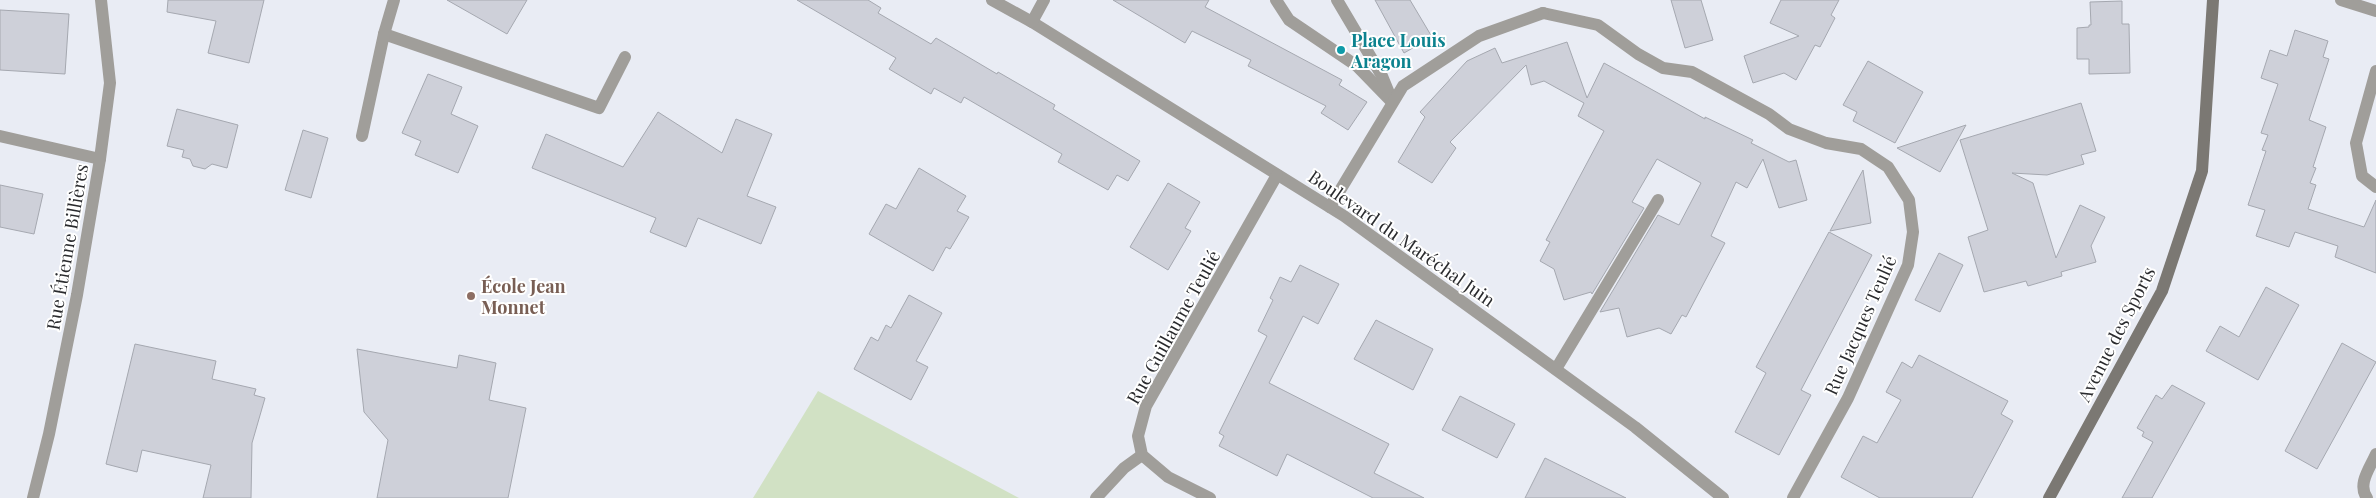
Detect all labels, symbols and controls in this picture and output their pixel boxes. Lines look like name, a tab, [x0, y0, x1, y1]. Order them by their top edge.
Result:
place label: Place Louis Aragon	[1350, 28, 1446, 73]
marker: Place Louis Aragon	[1335, 44, 1347, 56]
street label: Rue Étienne Billières	[41, 162, 93, 332]
street label: Boulevard du Maréchal Juin	[1304, 164, 1500, 312]
street label: Rue Guillaume Teulié	[1121, 246, 1225, 408]
street label: Rue Jacques Teulié	[1818, 252, 1902, 398]
street label: Avenue des Sports	[2071, 262, 2160, 406]
place label: École Jean Monnet	[481, 274, 566, 319]
marker: École Jean Monnet	[465, 290, 477, 302]

